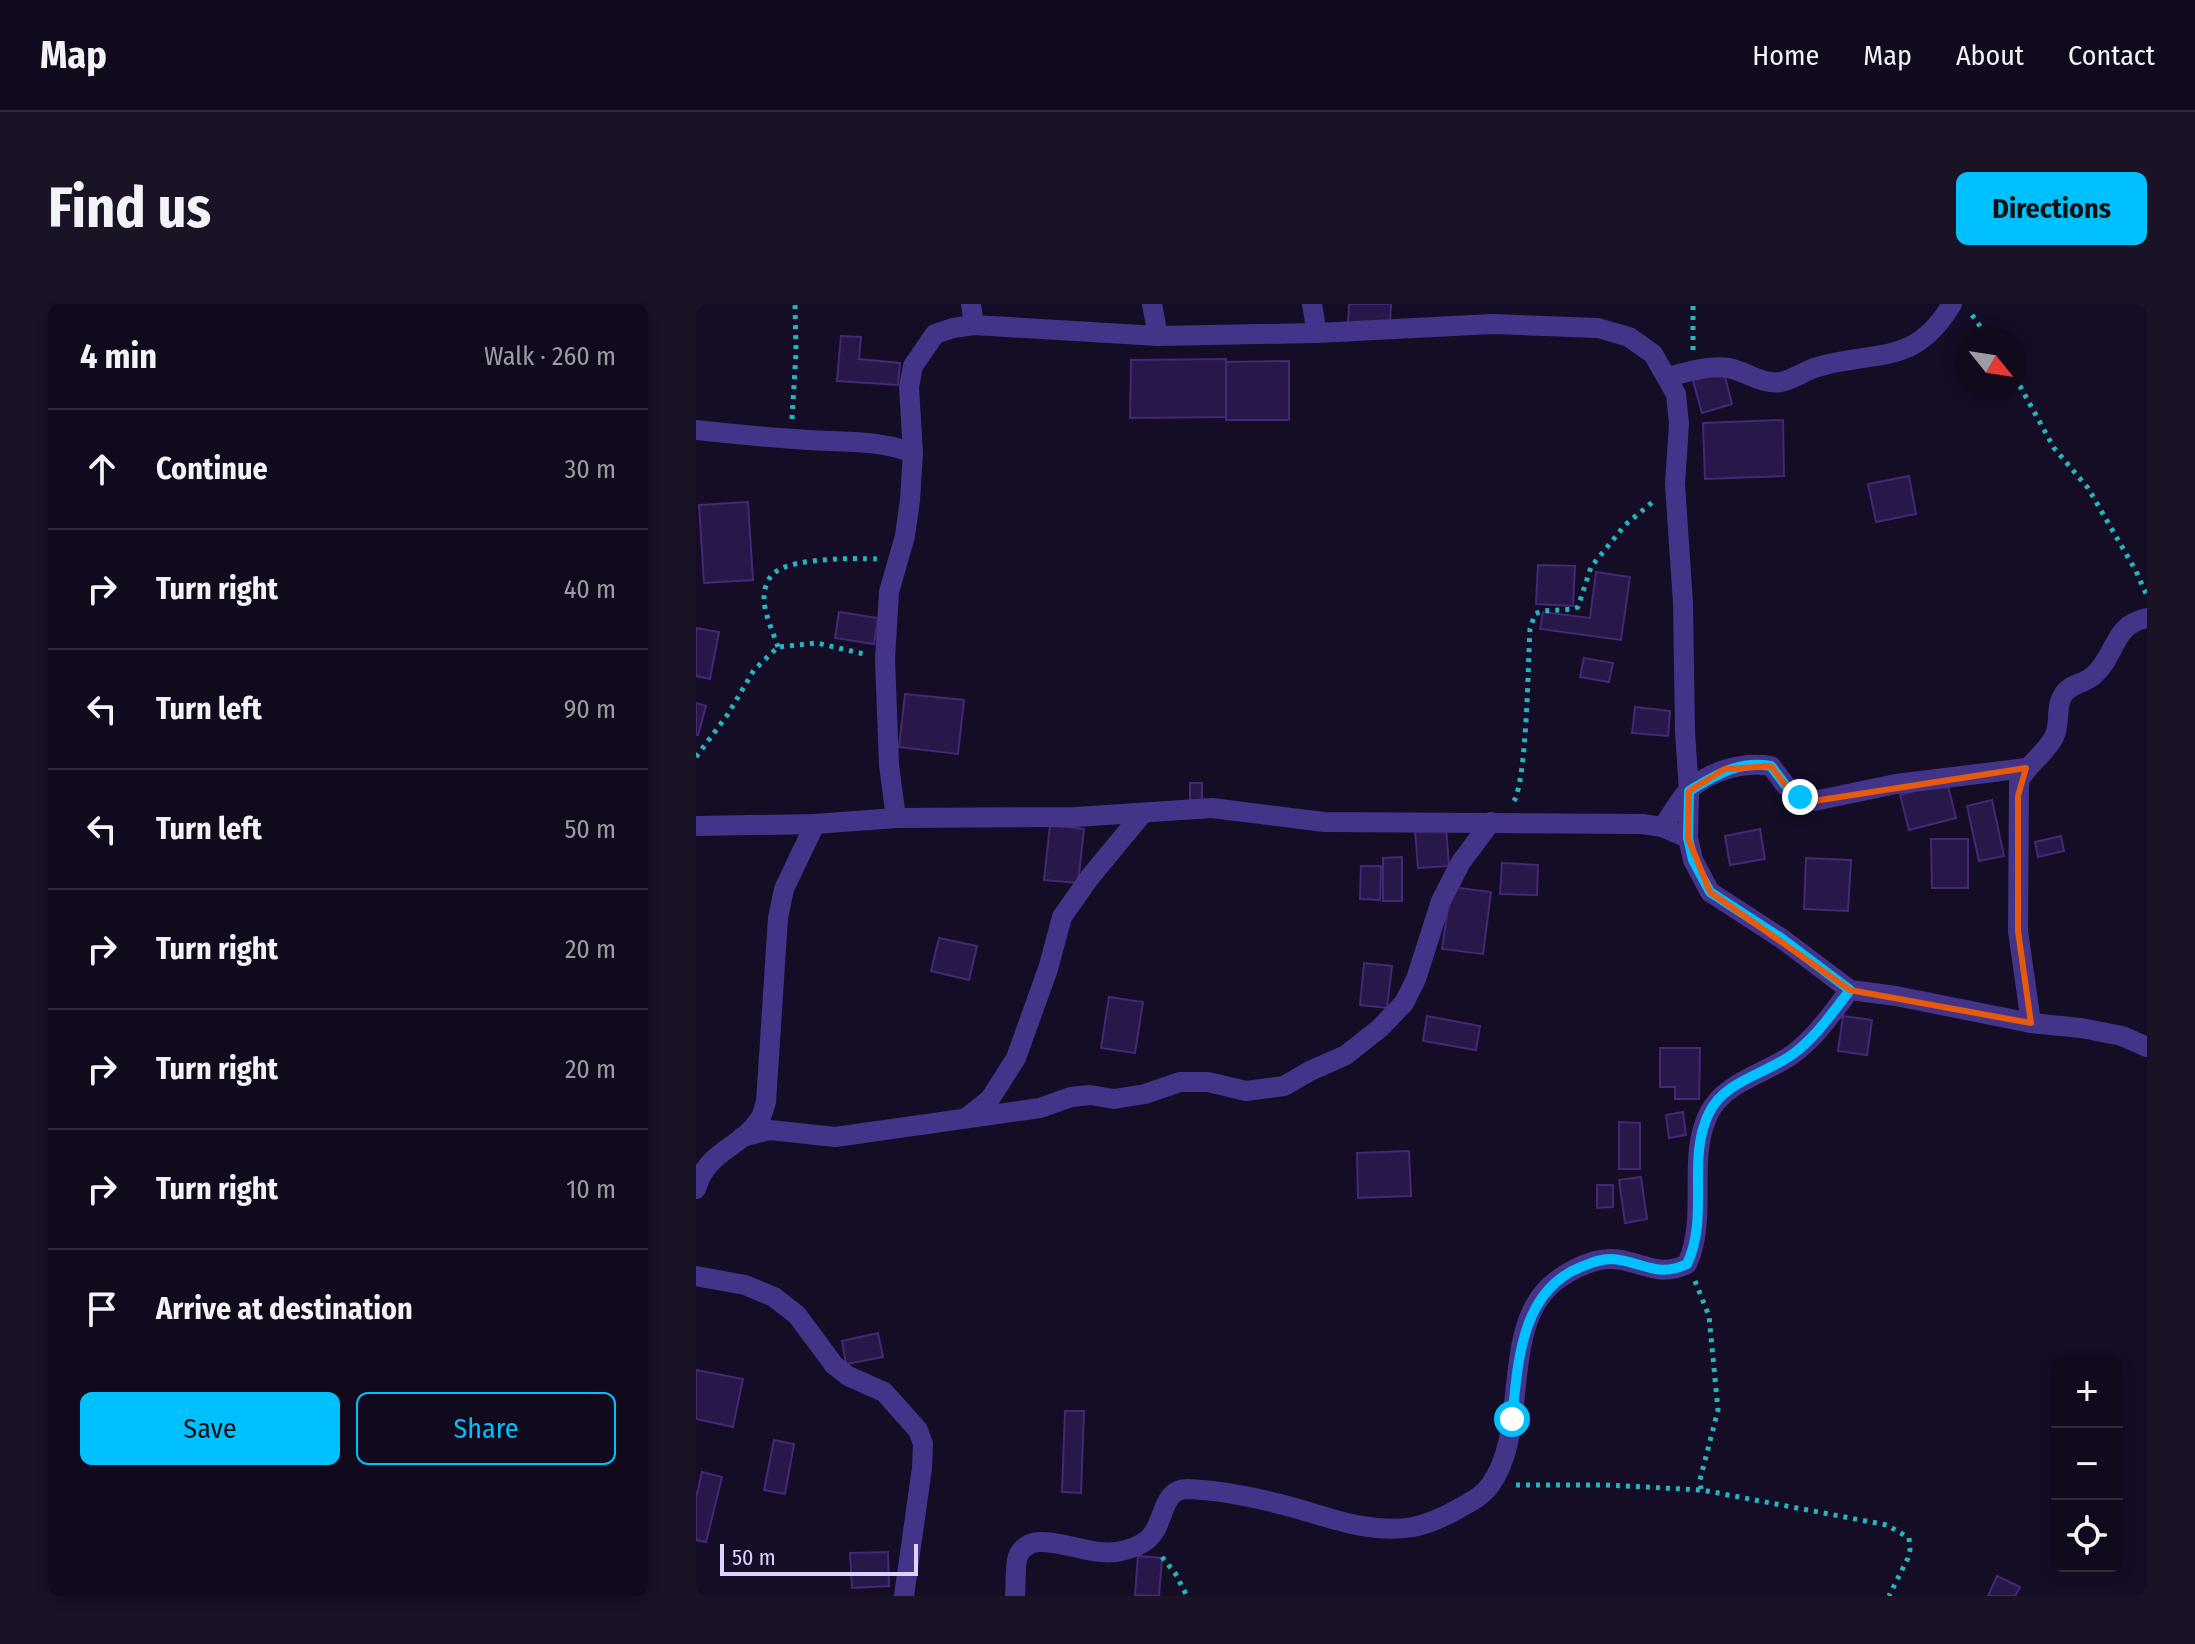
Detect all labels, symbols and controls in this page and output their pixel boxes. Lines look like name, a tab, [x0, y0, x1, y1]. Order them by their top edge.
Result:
text: Map	[40, 32, 107, 78]
text: Home	[1752, 39, 1819, 72]
text: Map	[1863, 39, 1912, 72]
text: About	[1956, 39, 2024, 72]
text: Contact	[2068, 39, 2155, 72]
button: Directions	[1956, 172, 2147, 245]
text: Find us	[48, 175, 211, 242]
north arrow	[1955, 328, 2027, 400]
text: 4 min	[80, 336, 157, 377]
text: Walk · 260 m	[484, 341, 616, 372]
icon: ahead	[80, 447, 124, 491]
text: Continue	[156, 451, 268, 487]
text: 30 m	[565, 454, 616, 485]
icon: right	[80, 567, 124, 611]
text: Turn right	[156, 571, 278, 607]
text: 40 m	[564, 574, 616, 605]
icon: left	[80, 687, 124, 731]
text: Turn left	[156, 691, 262, 727]
text: 90 m	[564, 694, 616, 725]
route end	[1782, 779, 1818, 815]
icon: left	[80, 807, 124, 851]
text: Turn left	[156, 811, 262, 847]
text: 50 m	[564, 814, 616, 845]
icon: right	[80, 927, 124, 971]
text: Turn right	[156, 931, 278, 967]
text: 20 m	[565, 934, 616, 965]
icon: right	[80, 1047, 124, 1091]
text: Turn right	[156, 1051, 278, 1087]
text: 20 m	[565, 1054, 616, 1085]
icon: right	[80, 1167, 124, 1211]
text: Turn right	[156, 1171, 278, 1207]
text: 10 m	[566, 1174, 616, 1205]
icon: arrive	[80, 1287, 124, 1331]
text: Arrive at destination	[156, 1291, 413, 1327]
map controls	[2051, 1356, 2123, 1572]
button: +	[2051, 1356, 2123, 1428]
button: Save	[80, 1392, 340, 1465]
button: Share	[356, 1392, 616, 1465]
route start	[1494, 1401, 1530, 1437]
button: −	[2051, 1428, 2123, 1500]
button: locate	[2051, 1500, 2123, 1572]
scale bar	[720, 1540, 918, 1576]
text: 50 m	[732, 1544, 776, 1571]

